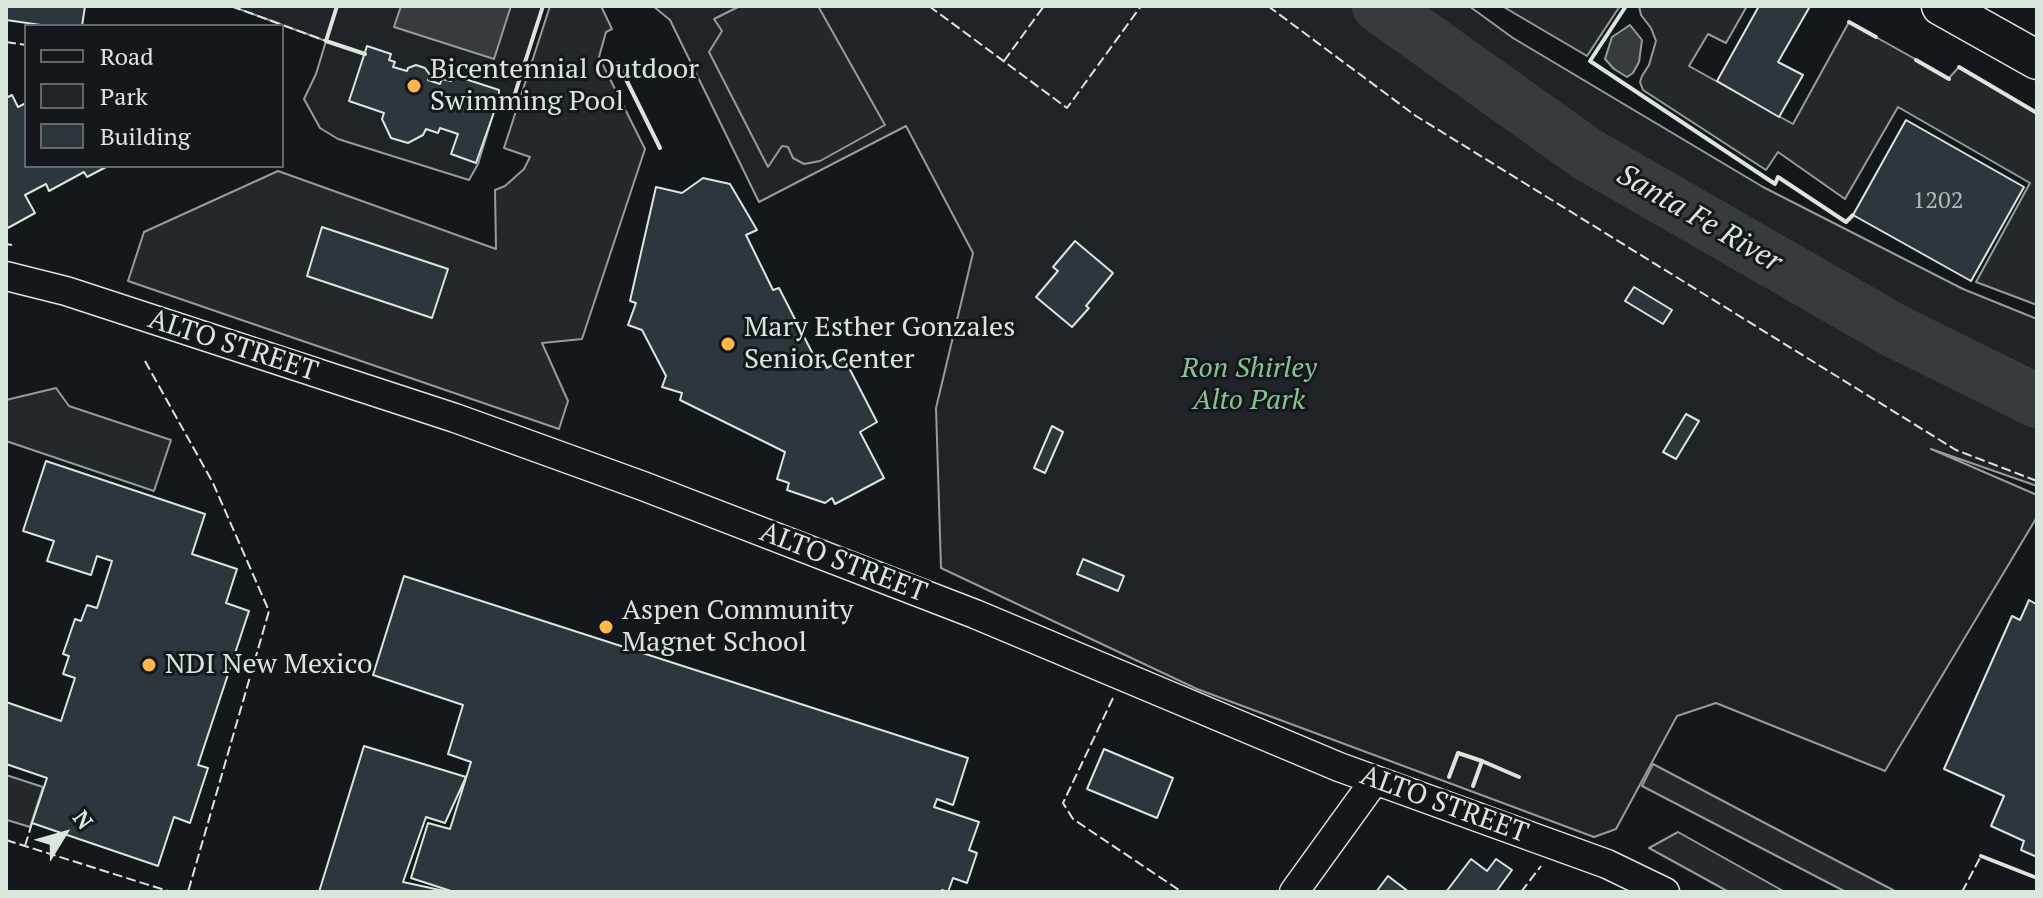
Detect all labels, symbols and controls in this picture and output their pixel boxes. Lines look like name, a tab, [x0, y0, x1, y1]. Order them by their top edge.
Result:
legend	[24, 24, 284, 168]
text: Road	[100, 40, 154, 72]
place label: Bicentennial Outdoor Swimming Pool	[430, 53, 699, 119]
marker: Bicentennial Outdoor Swimming Pool	[405, 77, 423, 95]
text: Park	[100, 80, 148, 112]
text: Building	[100, 120, 190, 152]
water label: Santa Fe River	[1610, 157, 1788, 281]
house number: 1202	[1912, 187, 1964, 215]
street label: ALTO STREET	[144, 303, 322, 389]
place label: Mary Esther Gonzales Senior Center	[744, 311, 1015, 377]
marker: Mary Esther Gonzales Senior Center	[719, 335, 737, 353]
park label: Ron Shirley Alto Park	[1181, 352, 1317, 418]
street label: ALTO STREET	[755, 516, 931, 610]
place label: Aspen Community Magnet School	[622, 594, 853, 660]
marker: Aspen Community Magnet School	[597, 618, 615, 636]
place label: NDI New Mexico	[165, 648, 373, 682]
marker: NDI New Mexico	[140, 656, 158, 674]
street label: ALTO STREET	[1356, 759, 1532, 851]
north arrow	[24, 794, 104, 874]
text: N	[67, 804, 100, 835]

